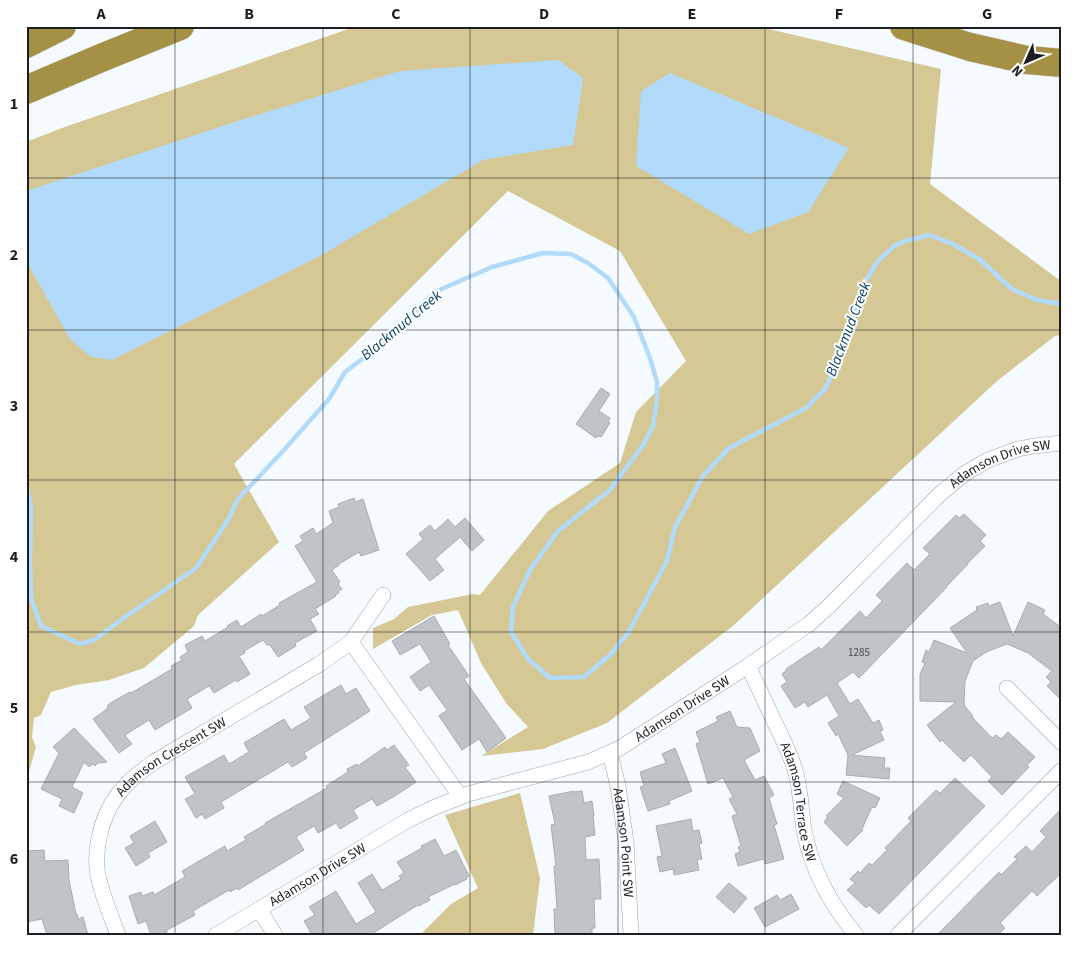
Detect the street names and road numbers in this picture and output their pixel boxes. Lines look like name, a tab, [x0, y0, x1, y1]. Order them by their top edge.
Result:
street label: Adamson Drive SW	[945, 435, 1052, 493]
street label: Adamson Drive SW	[631, 671, 734, 747]
street label: Adamson Crescent SW	[111, 713, 230, 801]
street label: Adamson Terrace SW	[774, 739, 821, 865]
street label: Adamson Point SW	[607, 787, 638, 898]
street label: Adamson Drive SW	[266, 838, 370, 912]

